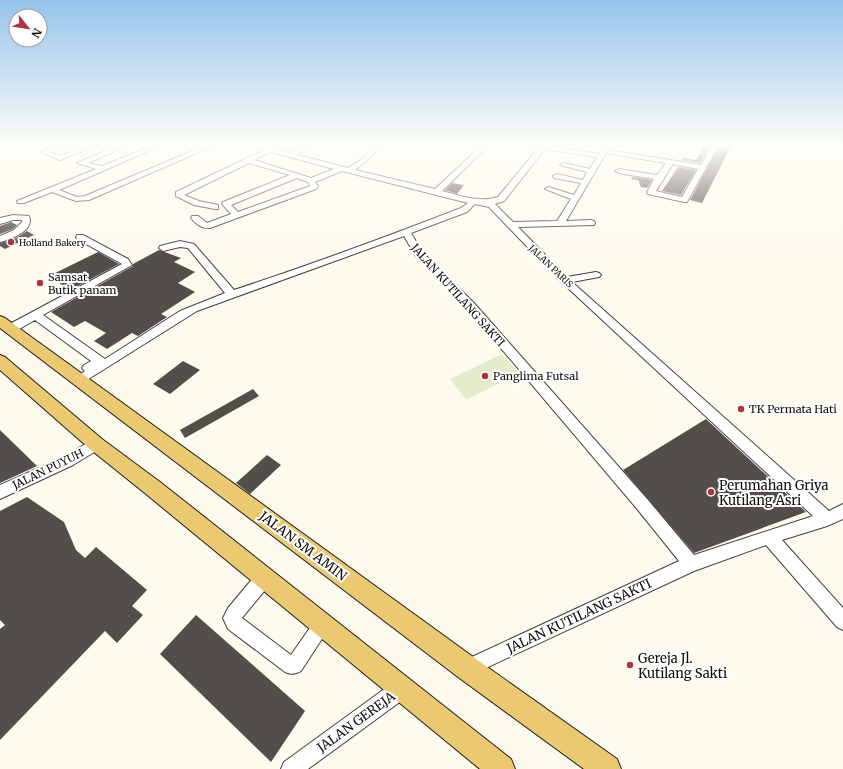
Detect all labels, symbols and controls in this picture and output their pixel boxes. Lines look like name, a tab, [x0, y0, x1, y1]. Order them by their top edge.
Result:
north arrow	[8, 8, 48, 48]
text: N	[28, 26, 45, 41]
marker: Holland Bakery	[6, 237, 16, 247]
place label: Holland Bakery	[19, 237, 87, 248]
street label: JALAN KUTILANG SAKTI	[407, 240, 508, 349]
street label: JALAN PARIS	[526, 242, 576, 290]
place label: Samsat Butik panam	[48, 270, 117, 297]
marker: Samsat Butik panam	[35, 278, 45, 288]
place label: Panglima Futsal	[493, 369, 579, 383]
marker: Panglima Futsal	[480, 371, 490, 381]
place label: TK Permata Hati	[749, 402, 837, 416]
marker: TK Permata Hati	[736, 404, 746, 414]
street label: JALAN PUYUH	[9, 446, 86, 493]
place label: Perumahan Griya Kutilang Asri	[719, 477, 828, 509]
marker: Perumahan Griya Kutilang Asri	[706, 487, 716, 497]
street label: JALAN SM AMIN	[255, 507, 350, 584]
street label: JALAN KUTILANG SAKTI	[503, 575, 654, 657]
place label: Gereja Jl. Kutilang Sakti	[638, 650, 727, 682]
marker: Gereja Jl. Kutilang Sakti	[625, 660, 635, 670]
street label: JALAN GEREJA	[313, 687, 399, 757]

